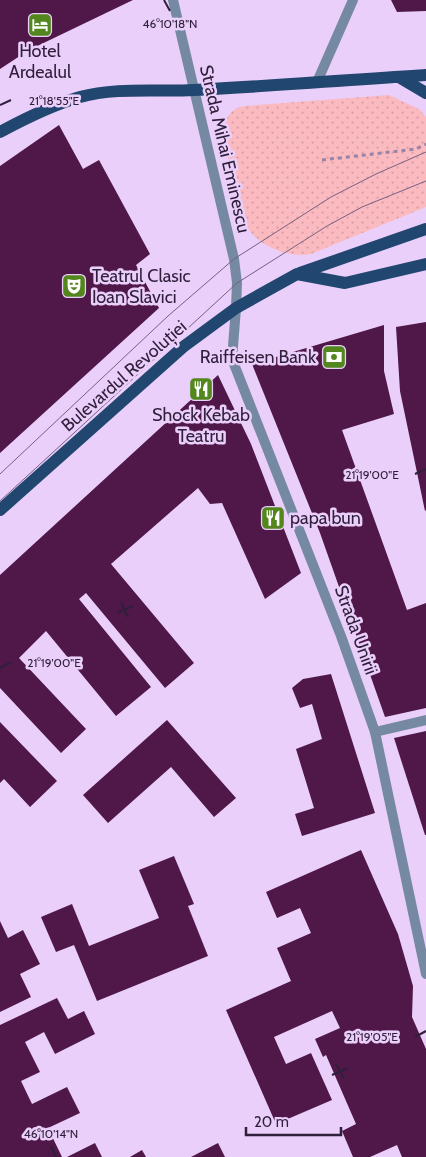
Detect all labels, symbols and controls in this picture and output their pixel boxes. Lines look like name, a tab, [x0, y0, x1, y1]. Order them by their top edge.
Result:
hotel icon: Hotel Ardealul	[27, 12, 53, 38]
text: 46°10'18"N	[143, 16, 197, 31]
place label: Hotel Ardealul	[9, 40, 72, 83]
street label: Strada Mihai Eminescu	[195, 63, 255, 235]
text: 21°18'55"E	[29, 93, 80, 108]
place label: Teatrul Clasic Ioan Slavici	[92, 265, 191, 308]
theatre icon: Teatrul Clasic Ioan Slavici	[61, 273, 87, 299]
street label: Bulevardul Revoluției	[57, 316, 192, 437]
bank icon: Raiffeisen Bank	[321, 344, 347, 370]
place label: Raiffeisen Bank	[200, 346, 317, 368]
restaurant icon: Shock Kebab Teatru	[188, 376, 214, 402]
place label: Shock Kebab Teatru	[152, 404, 250, 447]
text: 21°19'00"E	[345, 467, 399, 482]
restaurant icon: papa bun	[260, 505, 286, 531]
place label: papa bun	[290, 507, 361, 529]
street label: Strada Unirii	[330, 582, 382, 678]
text: 21°19'00"E	[27, 655, 81, 670]
text: 21°19'05"E	[346, 1029, 398, 1044]
scale bar	[246, 1104, 341, 1136]
text: 20 m	[254, 1113, 289, 1131]
text: 46°10'14"N	[24, 1126, 78, 1141]

